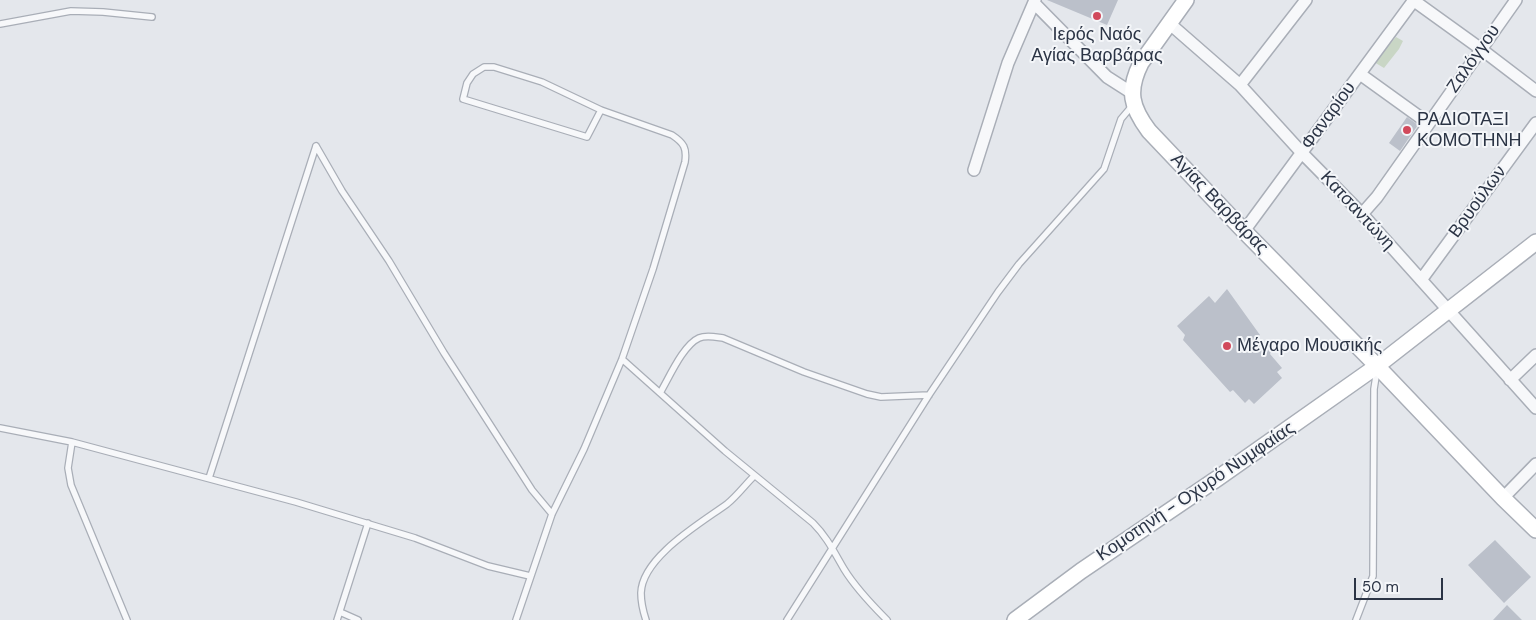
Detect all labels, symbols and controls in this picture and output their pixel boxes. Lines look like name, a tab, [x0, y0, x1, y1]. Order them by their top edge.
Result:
marker: Ιερός Ναός Αγίας Βαρβάρας	[1091, 10, 1103, 22]
street label: Ζαλόγγου	[1443, 21, 1505, 97]
place label: Ιερός Ναός Αγίας Βαρβάρας	[1031, 24, 1163, 66]
street label: Φαναρίου	[1297, 78, 1361, 154]
place label: ΡΑΔΙΟΤΑΞΙ ΚΟΜΟΤΗΝΗ	[1417, 109, 1521, 152]
marker: ΡΑΔΙΟΤΑΞΙ ΚΟΜΟΤΗΝΗ	[1401, 124, 1413, 136]
street label: Αγίας Βαρβάρας	[1166, 149, 1272, 259]
street label: Βρυούλων	[1445, 162, 1511, 242]
street label: Κατσαντώνη	[1315, 167, 1399, 255]
place label: Μέγαρο Μουσικής	[1237, 335, 1382, 357]
marker: Μέγαρο Μουσικής	[1221, 340, 1233, 352]
street label: Κομοτηνή - Οχυρό Νυμφαίας	[1093, 418, 1299, 566]
scale bar	[1356, 568, 1445, 600]
text: 50 m	[1362, 577, 1399, 597]

